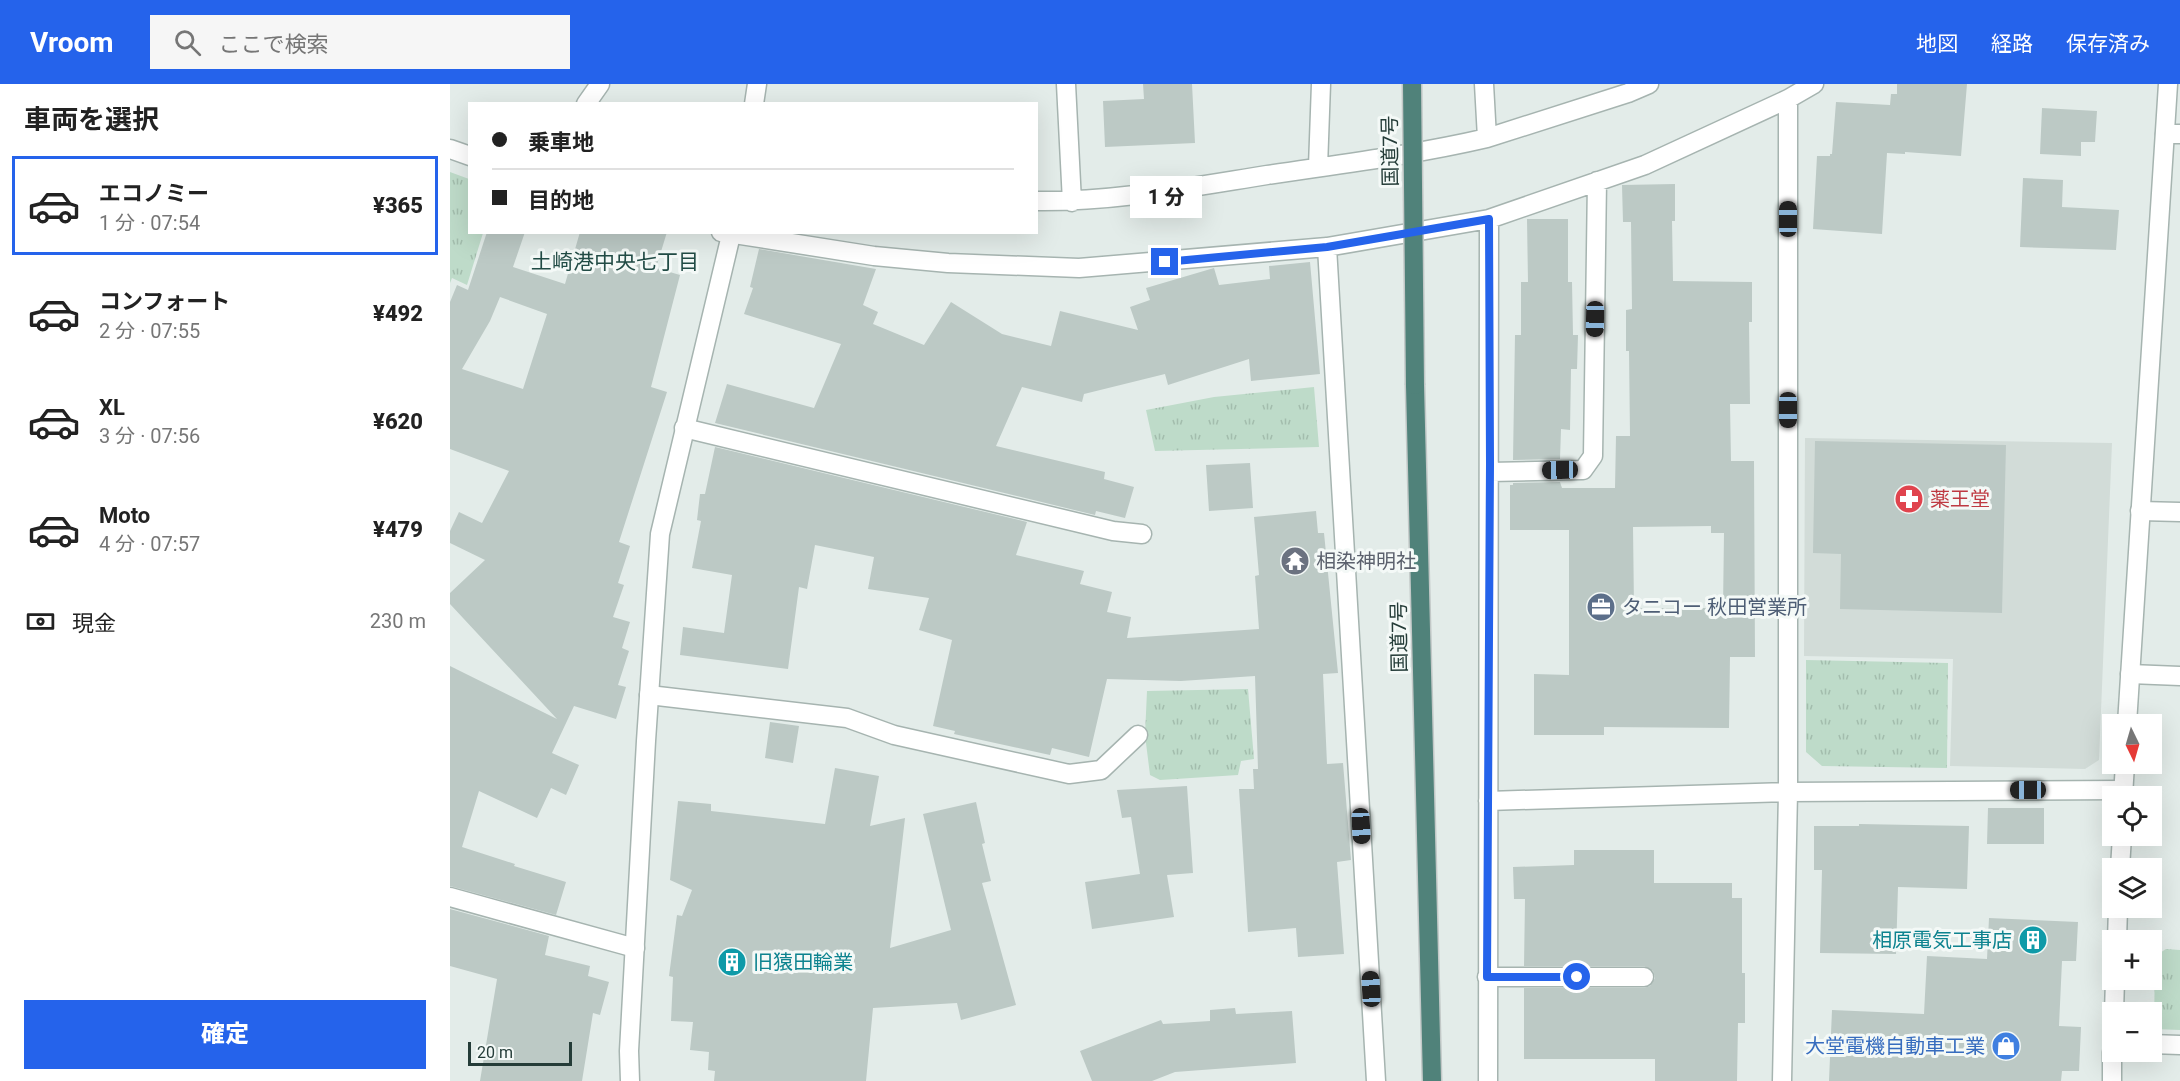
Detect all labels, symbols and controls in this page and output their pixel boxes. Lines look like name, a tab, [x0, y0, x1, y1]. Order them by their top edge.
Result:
search box	[150, 15, 570, 69]
text: Vroom	[30, 26, 114, 59]
icon: search	[171, 26, 204, 59]
text: ここで検索	[219, 32, 329, 57]
text: 地図	[1916, 32, 1958, 56]
text: 経路	[1991, 32, 2033, 56]
text: 保存済み	[2066, 32, 2150, 56]
text: 車両を選択	[24, 104, 159, 136]
street label: 国道7号	[1377, 115, 1403, 187]
text: 乗車地	[528, 130, 594, 155]
callout: 1 分	[1129, 175, 1201, 217]
icon: car	[27, 179, 81, 233]
text: エコノミー	[99, 181, 209, 206]
text: 1 分	[1148, 185, 1184, 209]
text: 目的地	[528, 188, 594, 213]
text: ¥365	[373, 193, 423, 218]
car	[1779, 201, 1797, 237]
text: 1 分 · 07:54	[99, 211, 200, 235]
route end	[1151, 248, 1178, 275]
district label: 土崎港中央七丁目	[531, 250, 699, 274]
icon: car	[27, 287, 81, 341]
text: コンフォート	[99, 289, 230, 314]
text: ¥492	[373, 301, 423, 326]
car	[1586, 301, 1604, 337]
text: 2 分 · 07:55	[99, 319, 200, 343]
car	[1779, 392, 1797, 428]
icon: car	[27, 395, 81, 449]
text: XL	[99, 395, 125, 420]
text: ¥620	[373, 409, 423, 434]
text: 3 分 · 07:56	[99, 424, 200, 448]
car	[1542, 461, 1578, 479]
pharmacy icon: 薬王堂	[1893, 483, 1925, 515]
place label: 薬王堂	[1930, 487, 1990, 511]
icon: car	[27, 503, 81, 557]
text: Moto	[99, 503, 150, 528]
text: ¥479	[373, 517, 423, 542]
text: 4 分 · 07:57	[99, 532, 200, 556]
temple icon: 相染神明社	[1279, 545, 1311, 577]
place label: 相染神明社	[1316, 549, 1416, 573]
office icon: タニコー 秋田営業所	[1585, 591, 1617, 623]
place label: タニコー 秋田営業所	[1622, 595, 1807, 619]
street label: 国道7号	[1386, 601, 1412, 673]
icon: cash	[24, 605, 57, 638]
text: 230 m	[370, 609, 426, 633]
text: 現金	[72, 611, 116, 636]
north arrow	[2102, 714, 2162, 774]
map controls	[2102, 714, 2162, 1062]
car	[2010, 781, 2046, 799]
button: locate	[2102, 786, 2162, 846]
car	[1351, 808, 1371, 844]
button: layers	[2102, 858, 2162, 918]
building icon: 相原電気工事店	[2017, 924, 2049, 956]
place label: 相原電気工事店	[1872, 928, 2012, 952]
button: +	[2102, 930, 2162, 990]
building icon: 旧猿田輪業	[716, 946, 748, 978]
place label: 旧猿田輪業	[753, 950, 853, 974]
route start	[1563, 963, 1590, 990]
car	[1361, 971, 1381, 1007]
button: 確定	[24, 1000, 426, 1069]
button: −	[2102, 1002, 2162, 1062]
shop icon: 大堂電機自動車工業	[1990, 1030, 2022, 1062]
place label: 大堂電機自動車工業	[1805, 1034, 1985, 1058]
scale bar	[468, 1039, 572, 1066]
text: 20 m	[477, 1043, 513, 1062]

